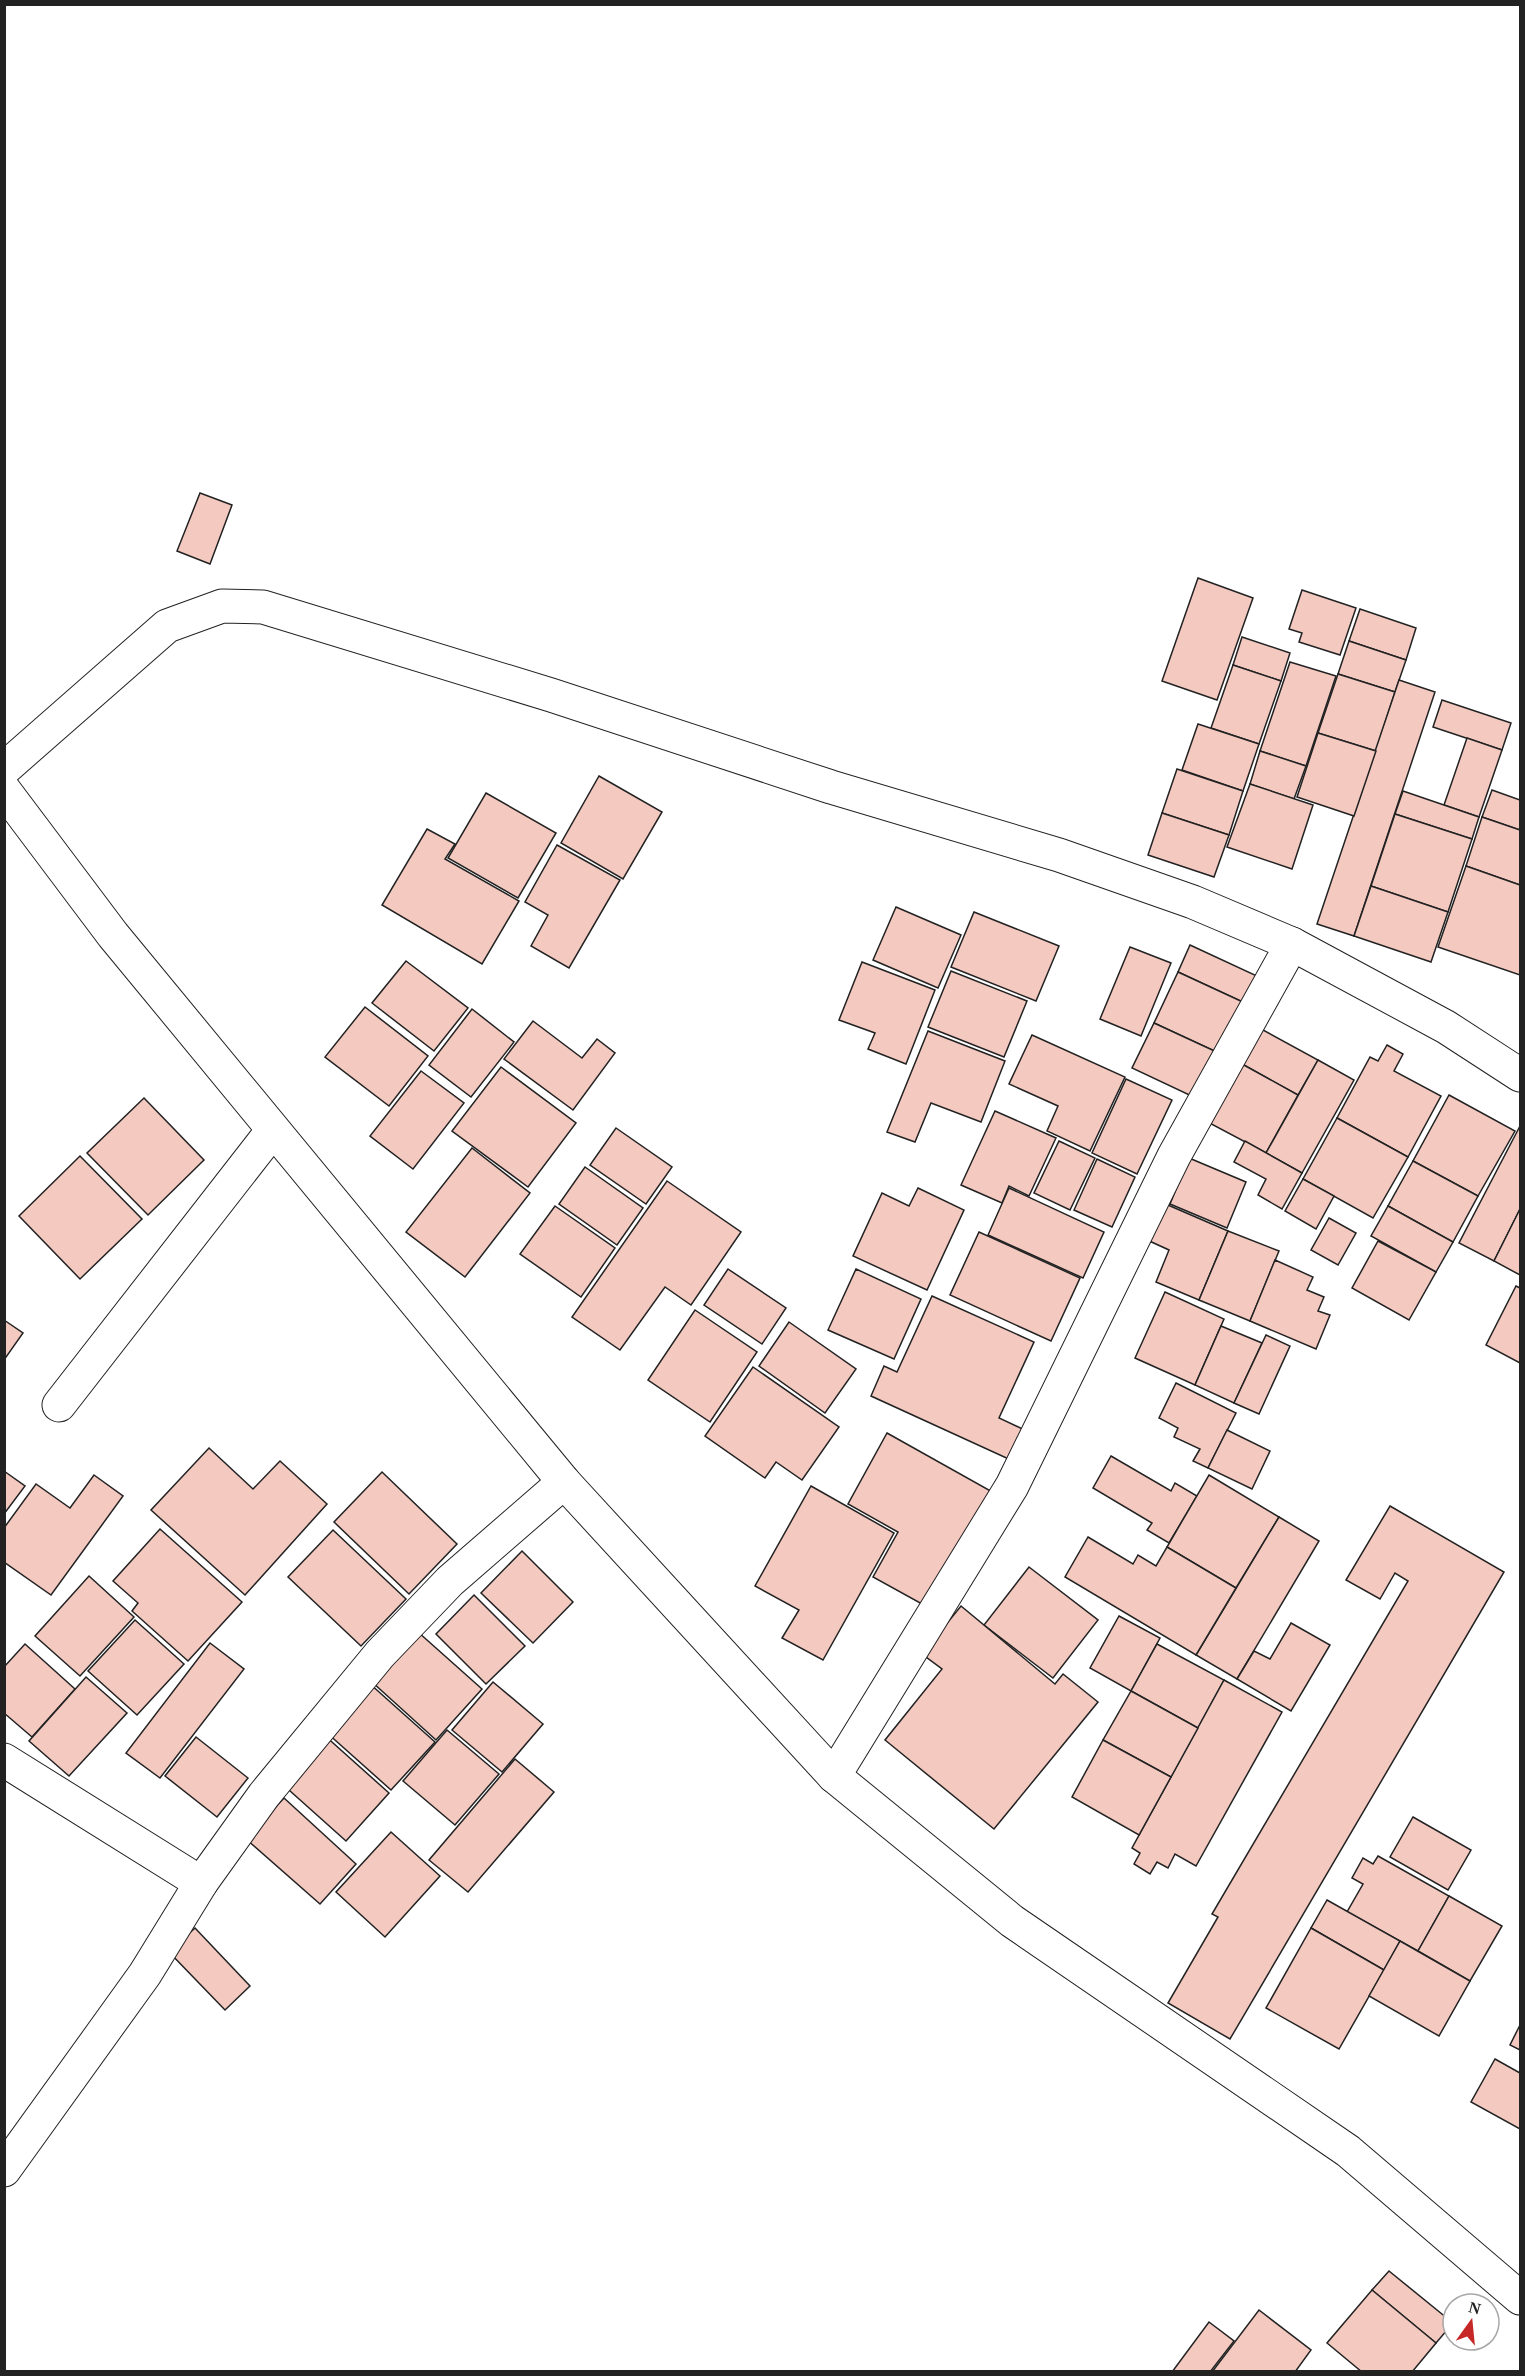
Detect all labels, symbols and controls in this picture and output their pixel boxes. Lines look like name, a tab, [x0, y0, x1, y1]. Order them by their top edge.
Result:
north arrow	[1441, 2292, 1501, 2352]
text: N	[1467, 2298, 1483, 2318]

